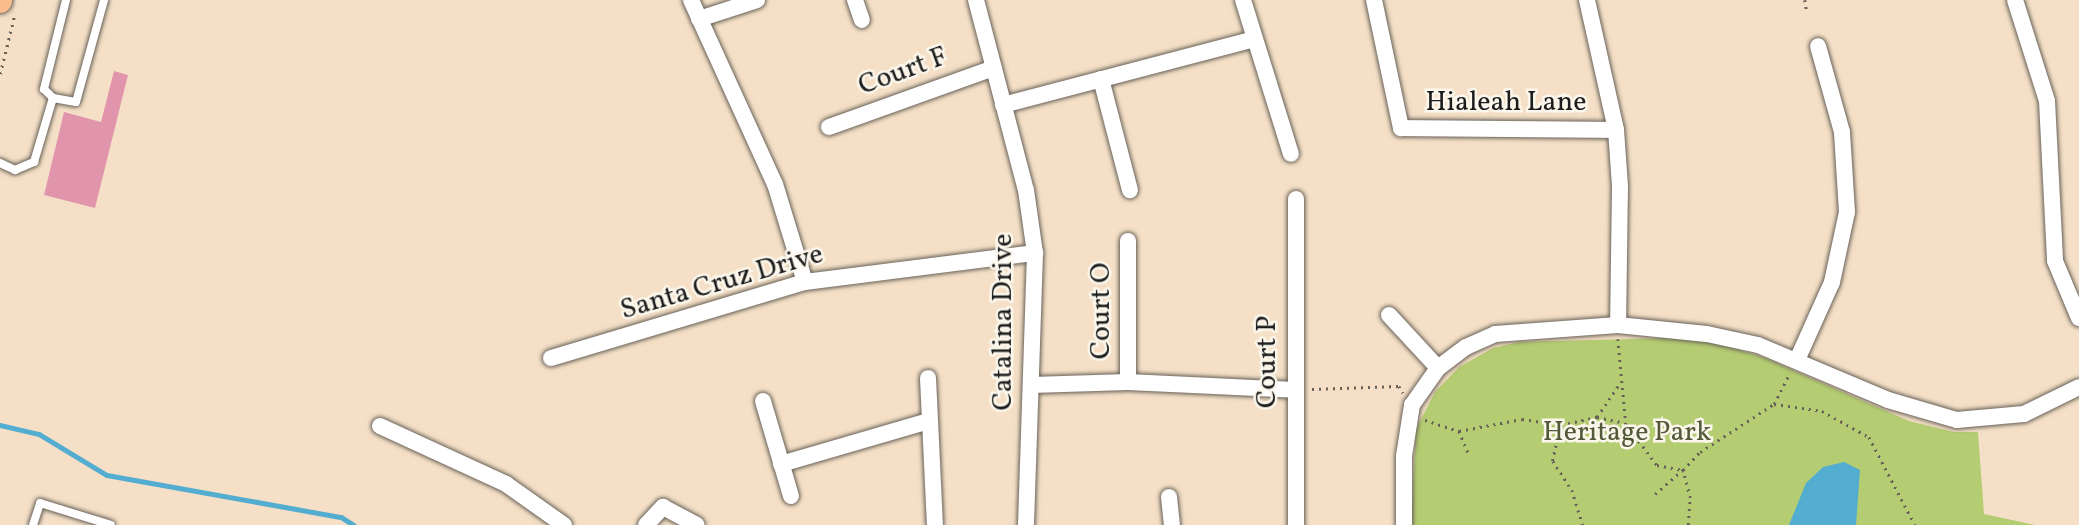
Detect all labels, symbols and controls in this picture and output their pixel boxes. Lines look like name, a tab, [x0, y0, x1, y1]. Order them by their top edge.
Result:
street label: Court F	[854, 41, 952, 103]
street label: Hialeah Lane	[1426, 86, 1586, 120]
street label: Catalina Drive	[987, 233, 1021, 411]
street label: Santa Cruz Drive	[617, 238, 827, 328]
street label: Court O	[1085, 263, 1119, 359]
street label: Court P	[1251, 316, 1285, 408]
park label: Heritage Park	[1543, 416, 1711, 450]

